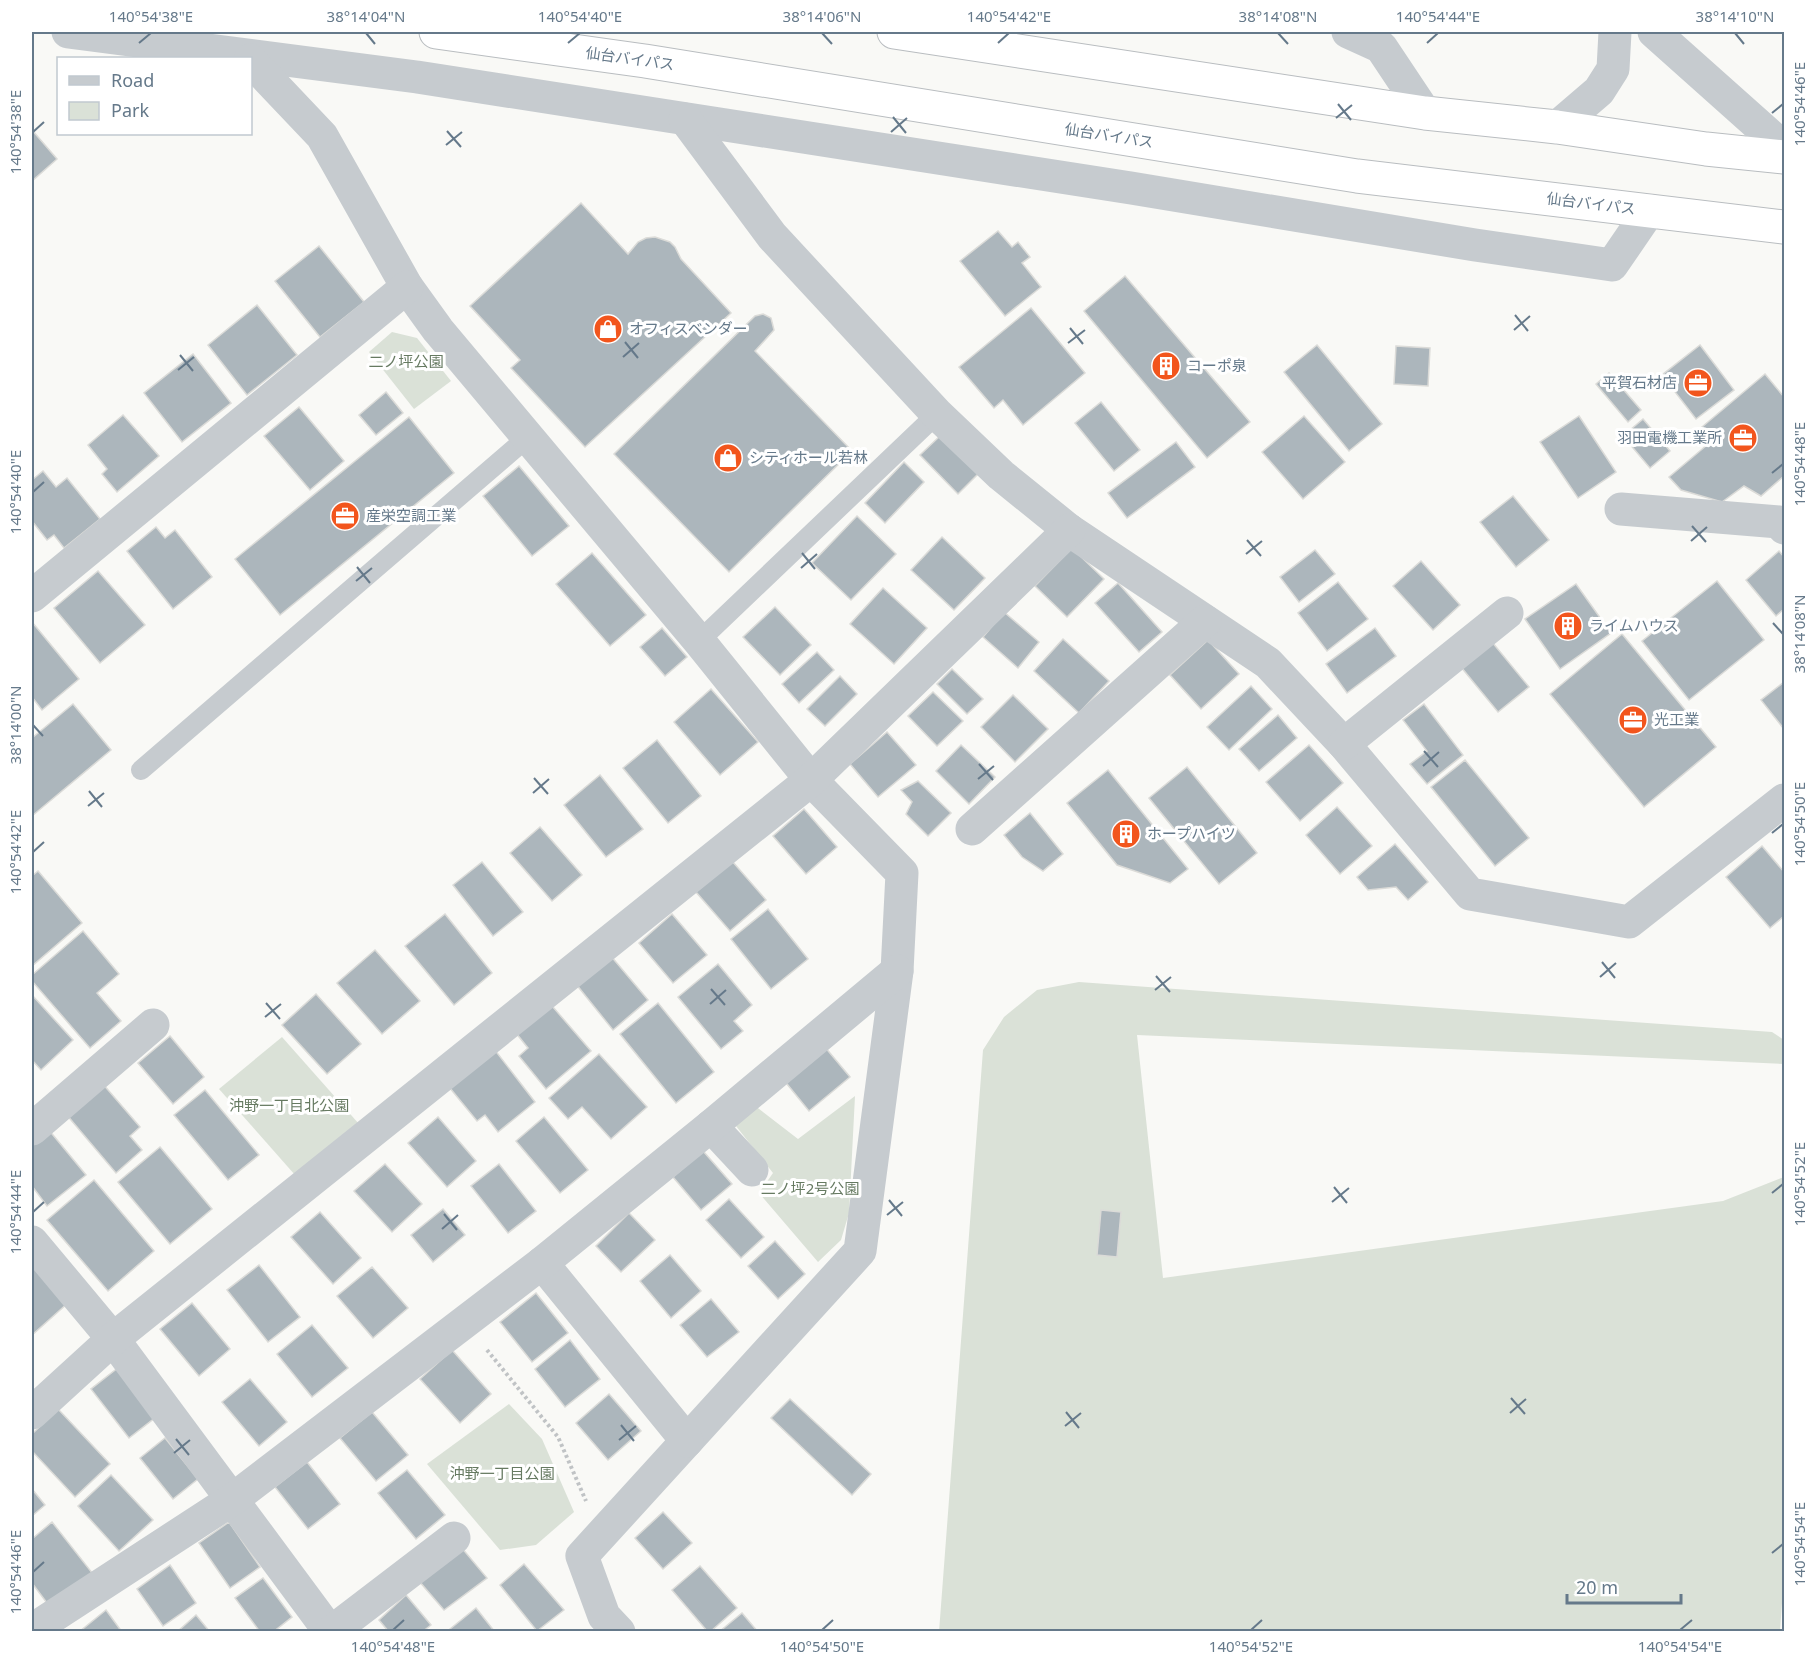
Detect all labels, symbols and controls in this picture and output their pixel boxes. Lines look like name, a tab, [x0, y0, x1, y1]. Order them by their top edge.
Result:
text: 140°54'38"E	[109, 6, 193, 26]
text: 38°14'04"N	[327, 6, 405, 26]
text: 140°54'40"E	[538, 6, 622, 26]
text: 38°14'06"N	[783, 6, 861, 26]
text: 140°54'42"E	[967, 6, 1051, 26]
text: 38°14'08"N	[1239, 6, 1317, 26]
text: 140°54'44"E	[1396, 6, 1480, 26]
text: 38°14'10"N	[1696, 6, 1774, 26]
street label: 仙台バイパス	[584, 42, 676, 74]
legend	[57, 57, 252, 135]
text: 140°54'46"E	[1789, 62, 1809, 146]
text: Road	[111, 68, 154, 92]
text: 140°54'38"E	[5, 90, 25, 174]
text: Park	[111, 98, 149, 122]
street label: 仙台バイパス	[1063, 118, 1155, 152]
street label: 仙台バイパス	[1545, 188, 1637, 218]
shop icon: オフィスベンダー	[592, 313, 624, 345]
place label: オフィスベンダー	[629, 318, 748, 338]
building icon: コーポ泉	[1150, 350, 1182, 382]
park label: 二ノ坪公園	[368, 351, 444, 371]
place label: コーポ泉	[1187, 355, 1247, 375]
office icon: 平賀石材店	[1682, 367, 1714, 399]
place label: 平賀石材店	[1602, 372, 1677, 392]
office icon: 羽田電機工業所	[1727, 422, 1759, 454]
text: 140°54'48"E	[1789, 422, 1809, 506]
place label: 羽田電機工業所	[1617, 427, 1722, 447]
shop icon: シティホール若林	[712, 442, 744, 474]
place label: シティホール若林	[749, 447, 868, 467]
text: 140°54'40"E	[5, 450, 25, 534]
office icon: 産栄空調工業	[329, 500, 361, 532]
place label: 産栄空調工業	[366, 505, 456, 525]
text: 38°14'08"N	[1789, 595, 1809, 673]
building icon: ライムハウス	[1552, 610, 1584, 642]
place label: ライムハウス	[1589, 615, 1679, 635]
text: 38°14'00"N	[5, 686, 25, 764]
office icon: 光工業	[1617, 704, 1649, 736]
place label: 光工業	[1654, 709, 1699, 729]
text: 140°54'50"E	[1789, 782, 1809, 866]
text: 140°54'42"E	[5, 810, 25, 894]
building icon: ホープハイツ	[1110, 818, 1142, 850]
place label: ホープハイツ	[1147, 823, 1236, 843]
park label: 沖野一丁目北公園	[229, 1095, 349, 1115]
text: 140°54'52"E	[1789, 1142, 1809, 1226]
text: 140°54'44"E	[5, 1170, 25, 1254]
park label: 二ノ坪2号公園	[761, 1178, 859, 1198]
park label: 沖野一丁目公園	[449, 1463, 555, 1483]
text: 140°54'54"E	[1789, 1502, 1809, 1586]
text: 140°54'46"E	[5, 1530, 25, 1614]
scale bar	[1567, 1567, 1681, 1605]
text: 20 m	[1576, 1575, 1618, 1599]
text: 140°54'48"E	[351, 1636, 435, 1656]
text: 140°54'50"E	[780, 1636, 864, 1656]
text: 140°54'52"E	[1209, 1636, 1293, 1656]
text: 140°54'54"E	[1638, 1636, 1722, 1656]

